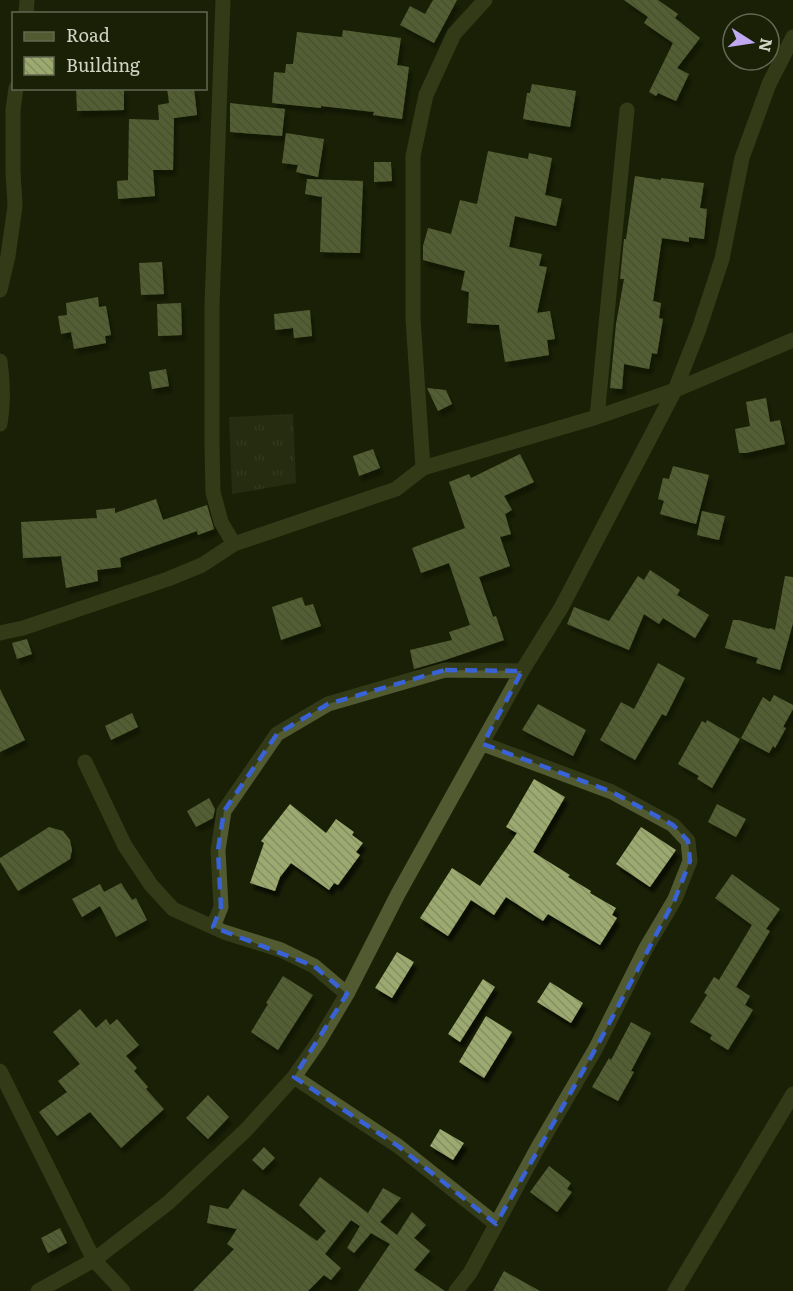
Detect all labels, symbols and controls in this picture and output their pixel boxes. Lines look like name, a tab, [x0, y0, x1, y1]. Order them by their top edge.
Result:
legend	[12, 12, 207, 90]
north arrow	[721, 12, 781, 72]
text: Road	[66, 21, 110, 48]
text: N	[754, 36, 780, 54]
text: Building	[66, 51, 141, 78]

